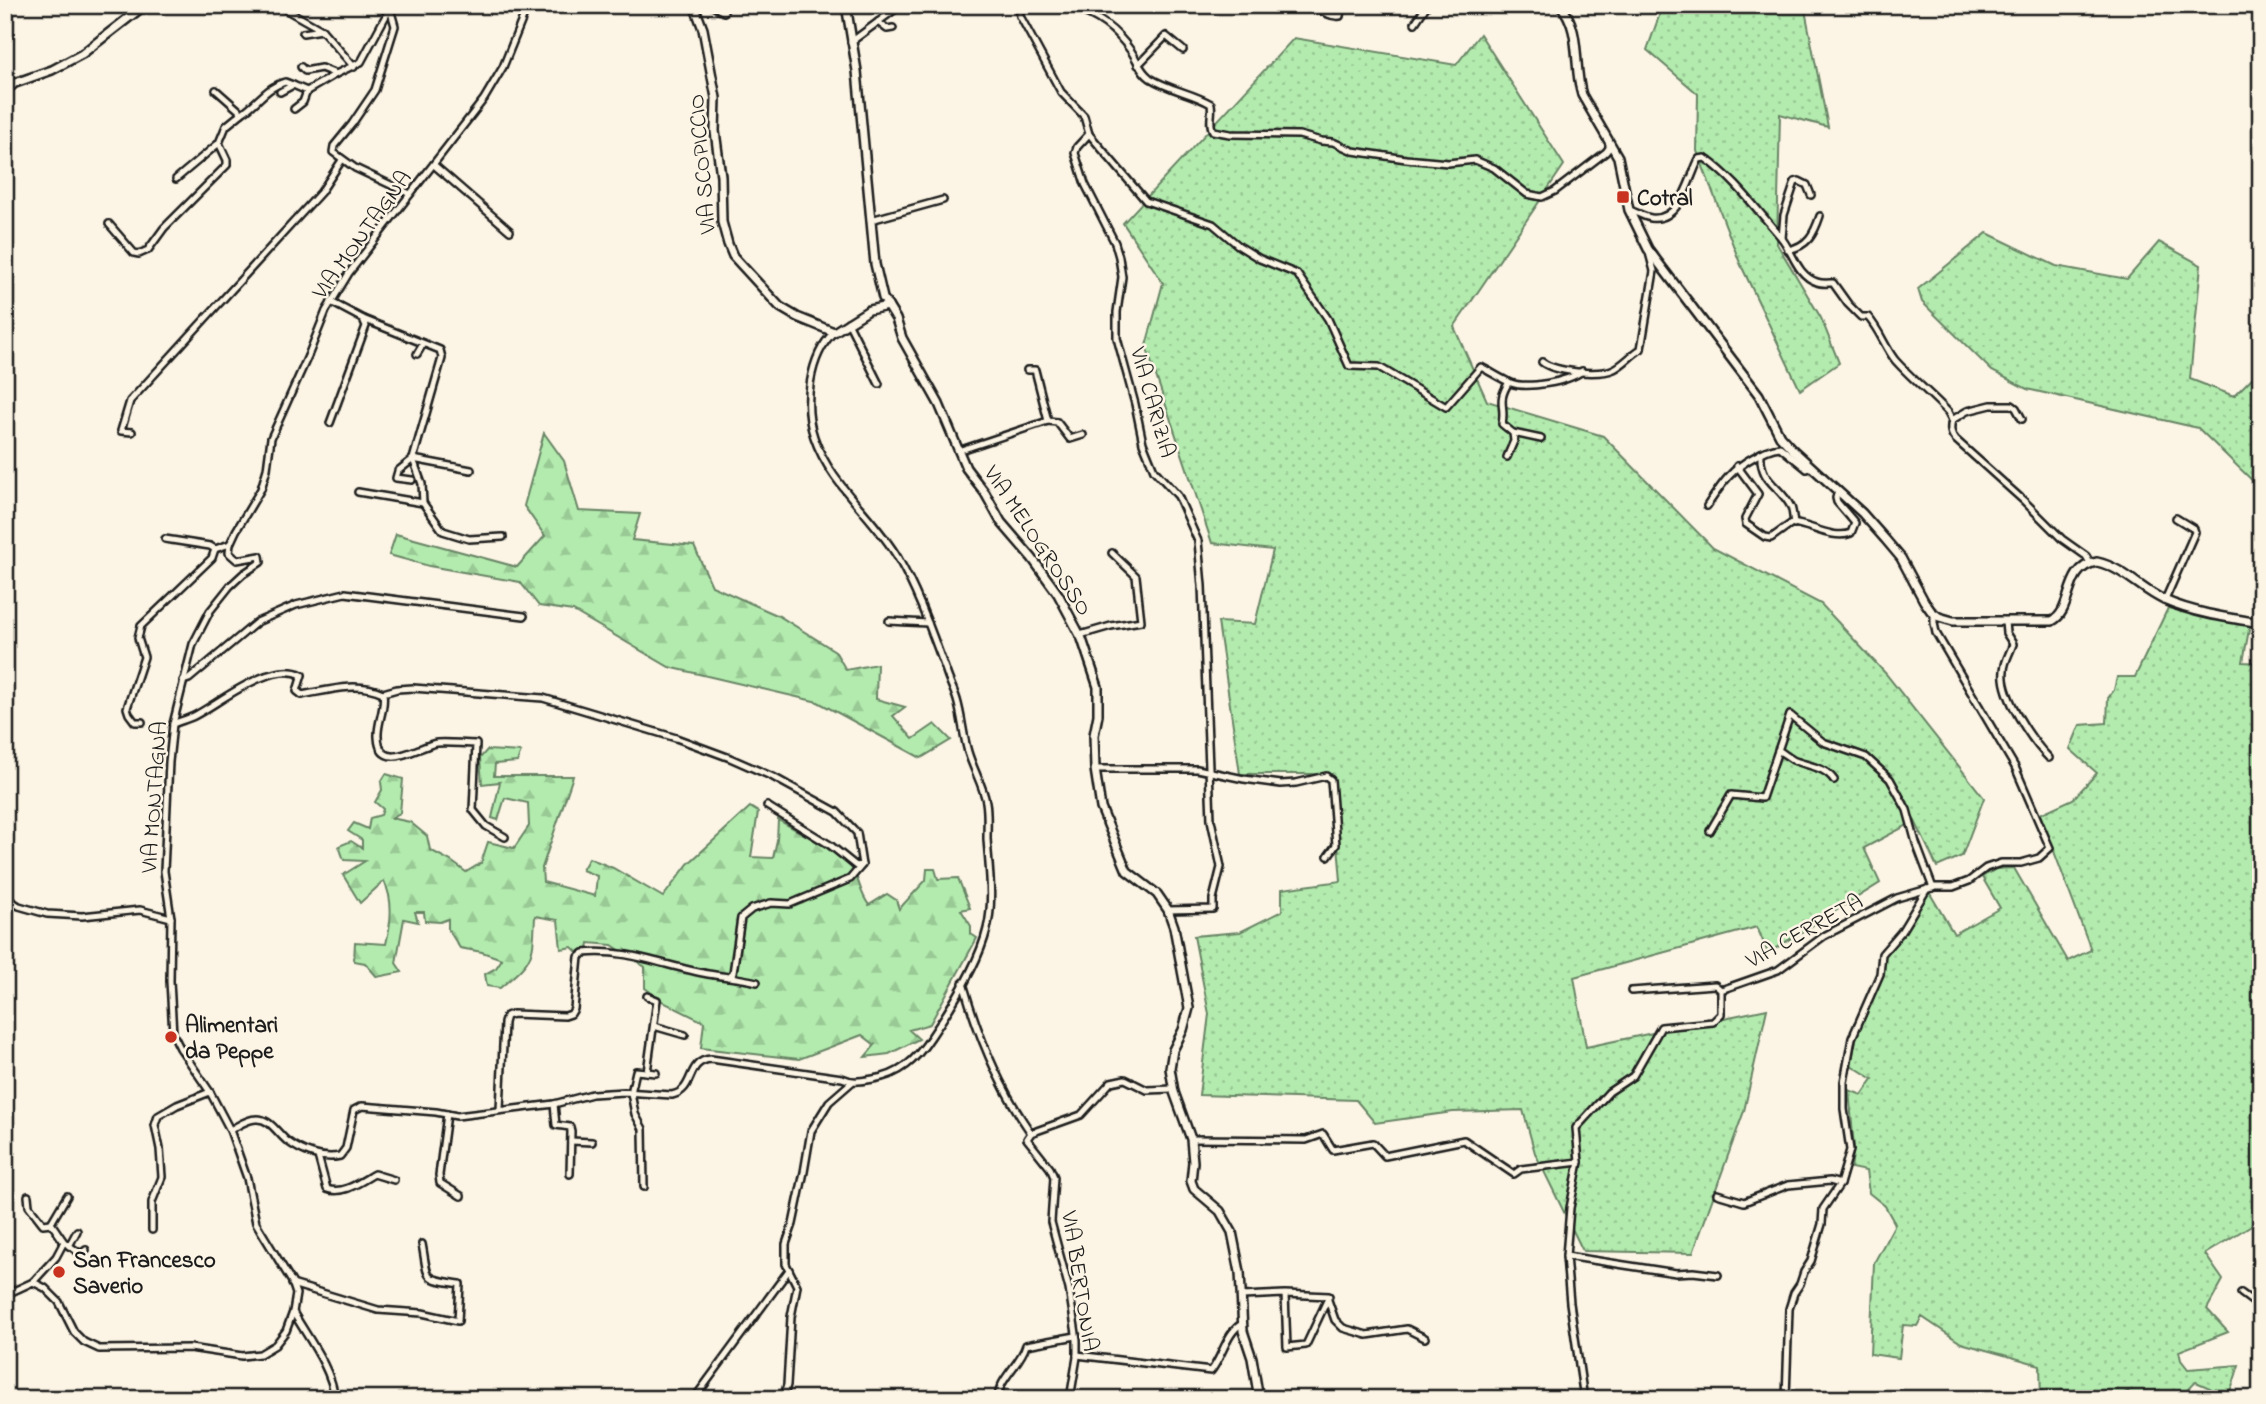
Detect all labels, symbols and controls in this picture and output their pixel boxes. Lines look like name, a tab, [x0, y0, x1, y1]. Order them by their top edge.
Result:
street label: VIA SCOPICCIO	[681, 92, 726, 236]
street label: VIA MONTAGNA	[304, 164, 421, 308]
place label: Cotral	[1637, 183, 1693, 216]
marker: Cotral	[1615, 189, 1631, 205]
street label: VIA CARIZIA	[1120, 343, 1183, 462]
street label: VIA MELOGROSSO	[974, 459, 1099, 623]
street label: VIA MONTAGNA	[134, 720, 177, 875]
street label: VIA CERRETA	[1740, 886, 1870, 978]
place label: Alimentari da Peppe	[185, 1010, 278, 1069]
marker: Alimentari da Peppe	[163, 1029, 179, 1045]
street label: VIA BERTONIA	[1051, 1208, 1106, 1354]
place label: San Francesco Saverio	[73, 1245, 216, 1304]
marker: San Francesco Saverio	[51, 1264, 67, 1280]

